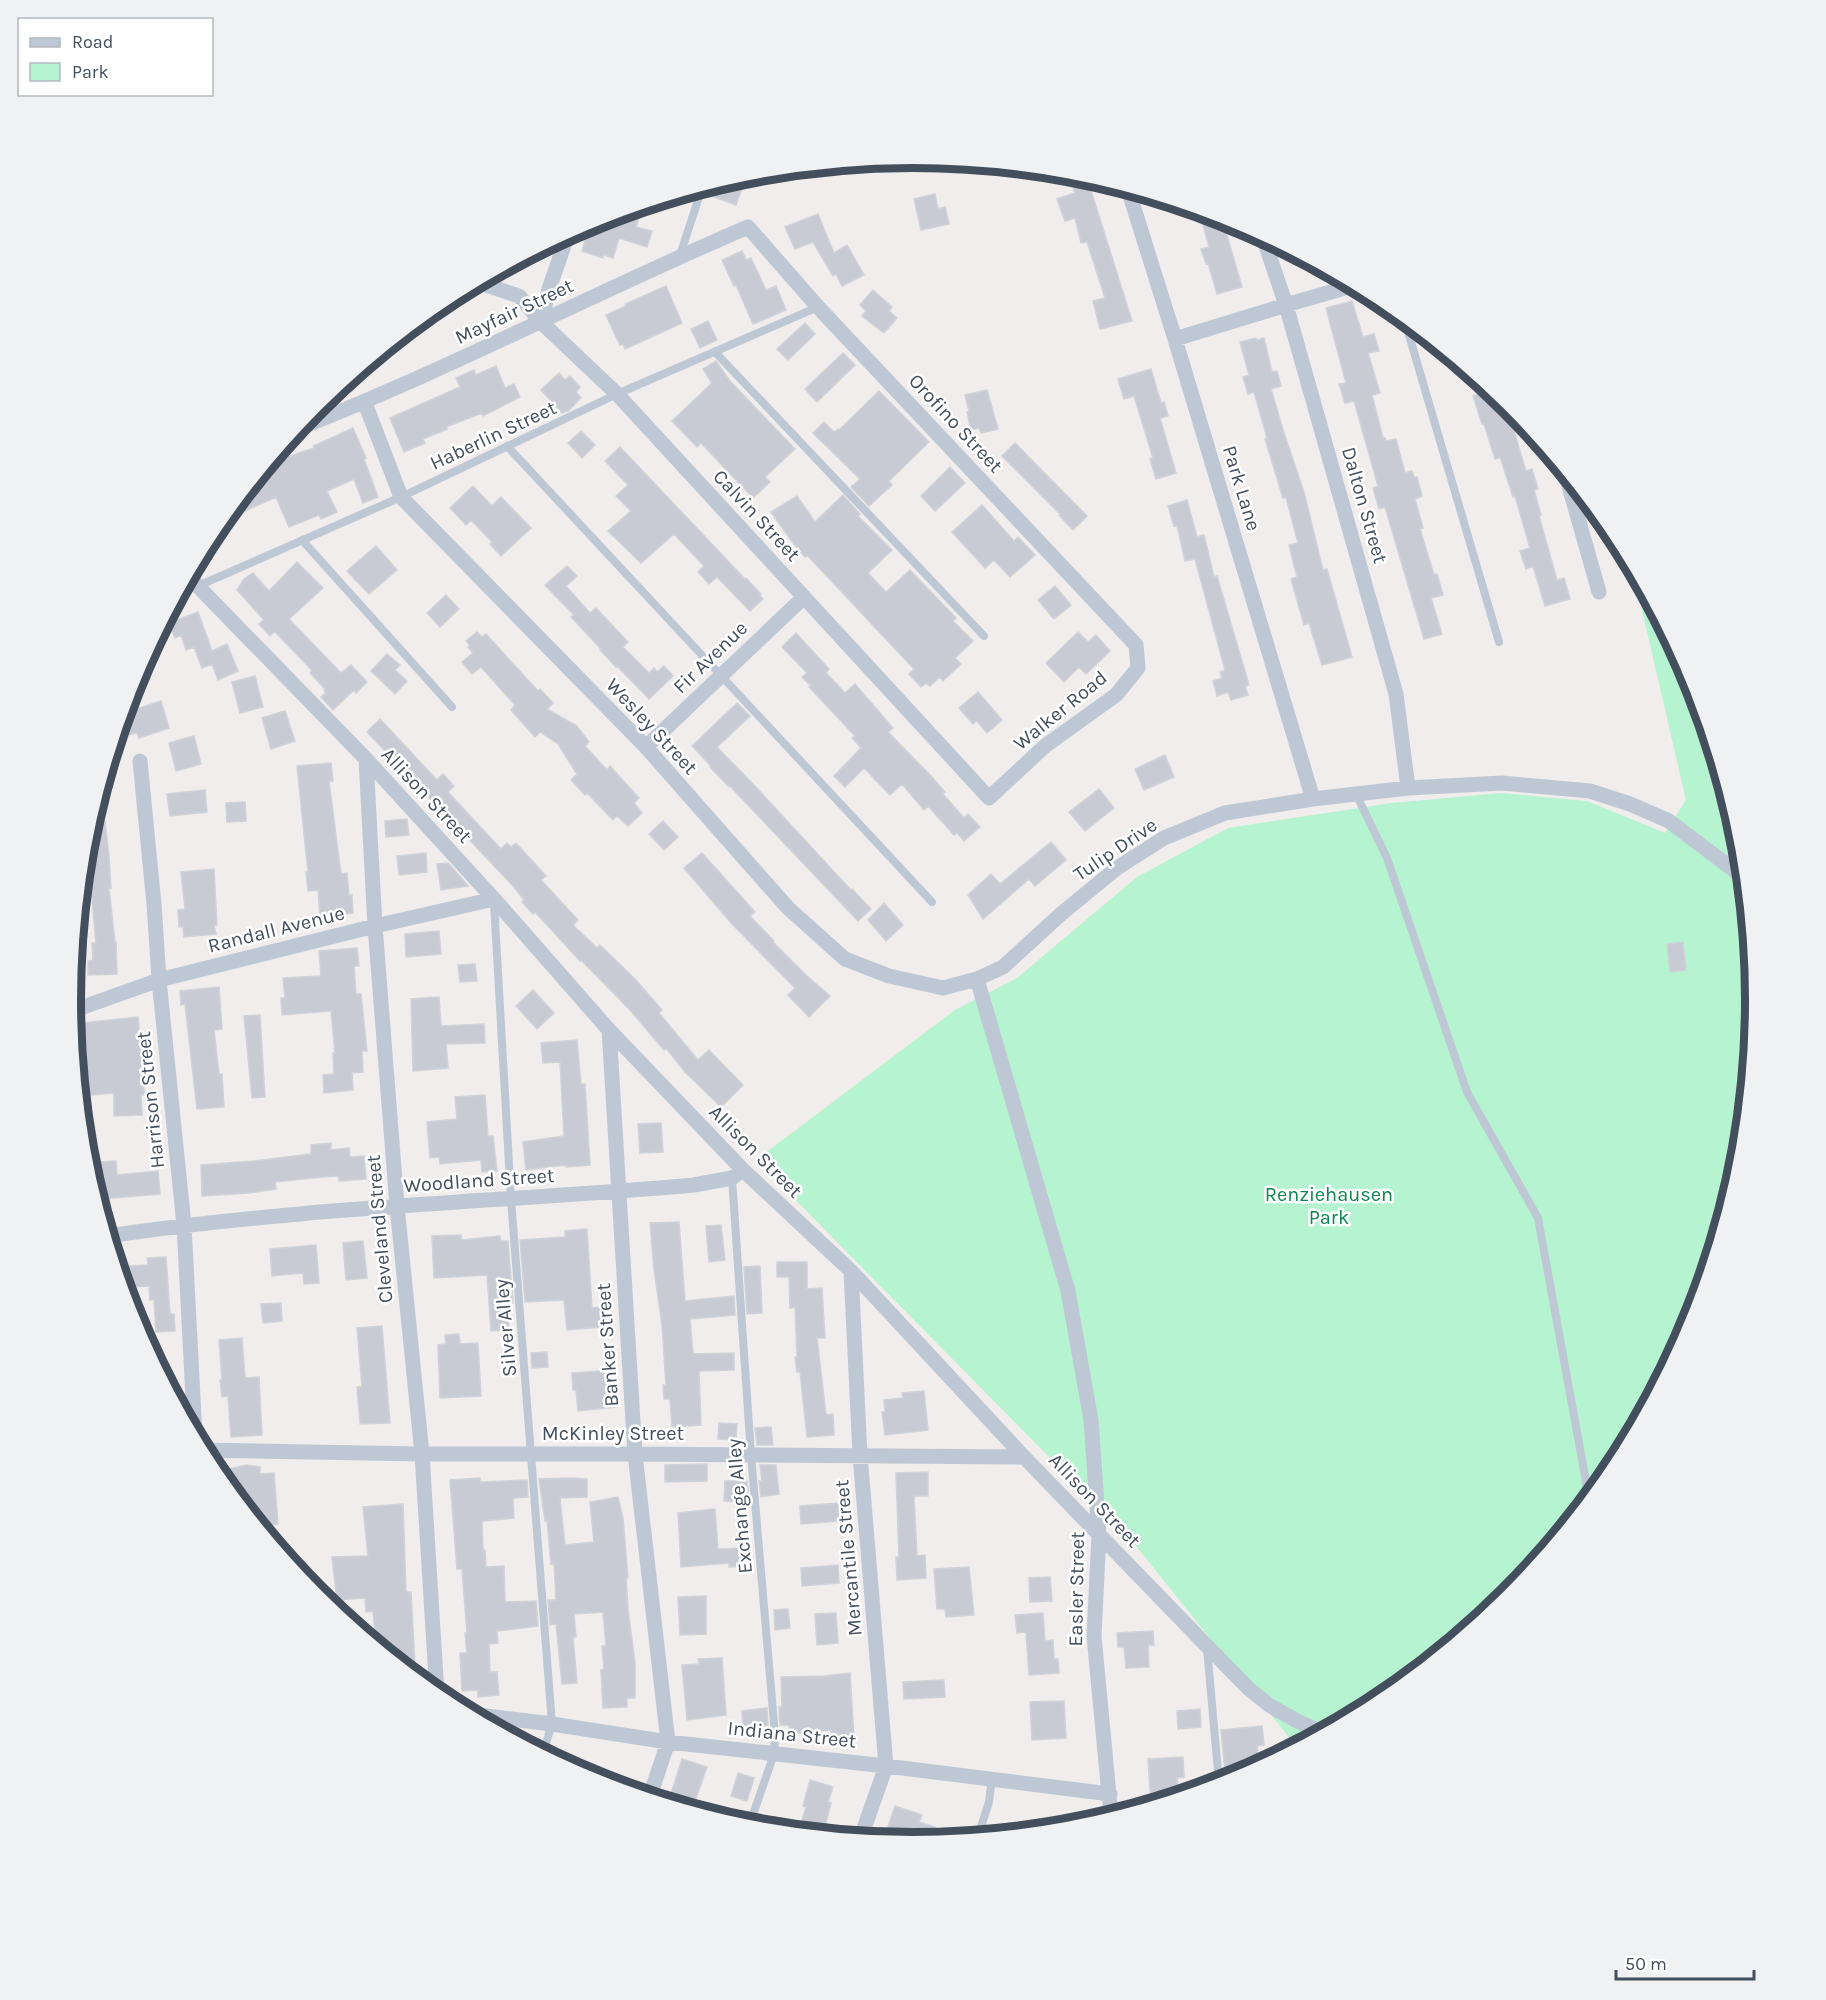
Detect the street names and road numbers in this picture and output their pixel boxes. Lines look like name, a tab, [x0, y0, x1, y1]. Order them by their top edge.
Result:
street label: Mayfair Street	[451, 274, 577, 349]
street label: Orofino Street	[904, 369, 1008, 478]
street label: Haberlin Street	[426, 396, 561, 475]
street label: Park Lane	[1218, 443, 1265, 534]
street label: Dalton Street	[1337, 444, 1392, 566]
street label: Calvin Street	[708, 465, 805, 566]
street label: Fir Avenue	[668, 616, 752, 698]
street label: Walker Road	[1009, 666, 1112, 755]
street label: Wesley Street	[601, 674, 702, 779]
street label: Allison Street	[377, 743, 477, 848]
street label: Tulip Drive	[1069, 813, 1161, 886]
street label: Randall Avenue	[205, 901, 347, 958]
street label: Harrison Street	[132, 1030, 169, 1170]
street label: Allison Street	[704, 1100, 807, 1203]
street label: Cleveland Street	[362, 1153, 397, 1304]
street label: Woodland Street	[403, 1164, 556, 1197]
street label: Silver Alley	[490, 1278, 521, 1378]
street label: Banker Street	[592, 1282, 623, 1408]
street label: McKinley Street	[542, 1422, 685, 1445]
street label: Exchange Alley	[722, 1437, 757, 1574]
street label: Allison Street	[1044, 1449, 1146, 1552]
street label: Mercantile Street	[830, 1478, 867, 1637]
street label: Easler Street	[1064, 1531, 1089, 1647]
street label: Indiana Street	[726, 1716, 858, 1753]

